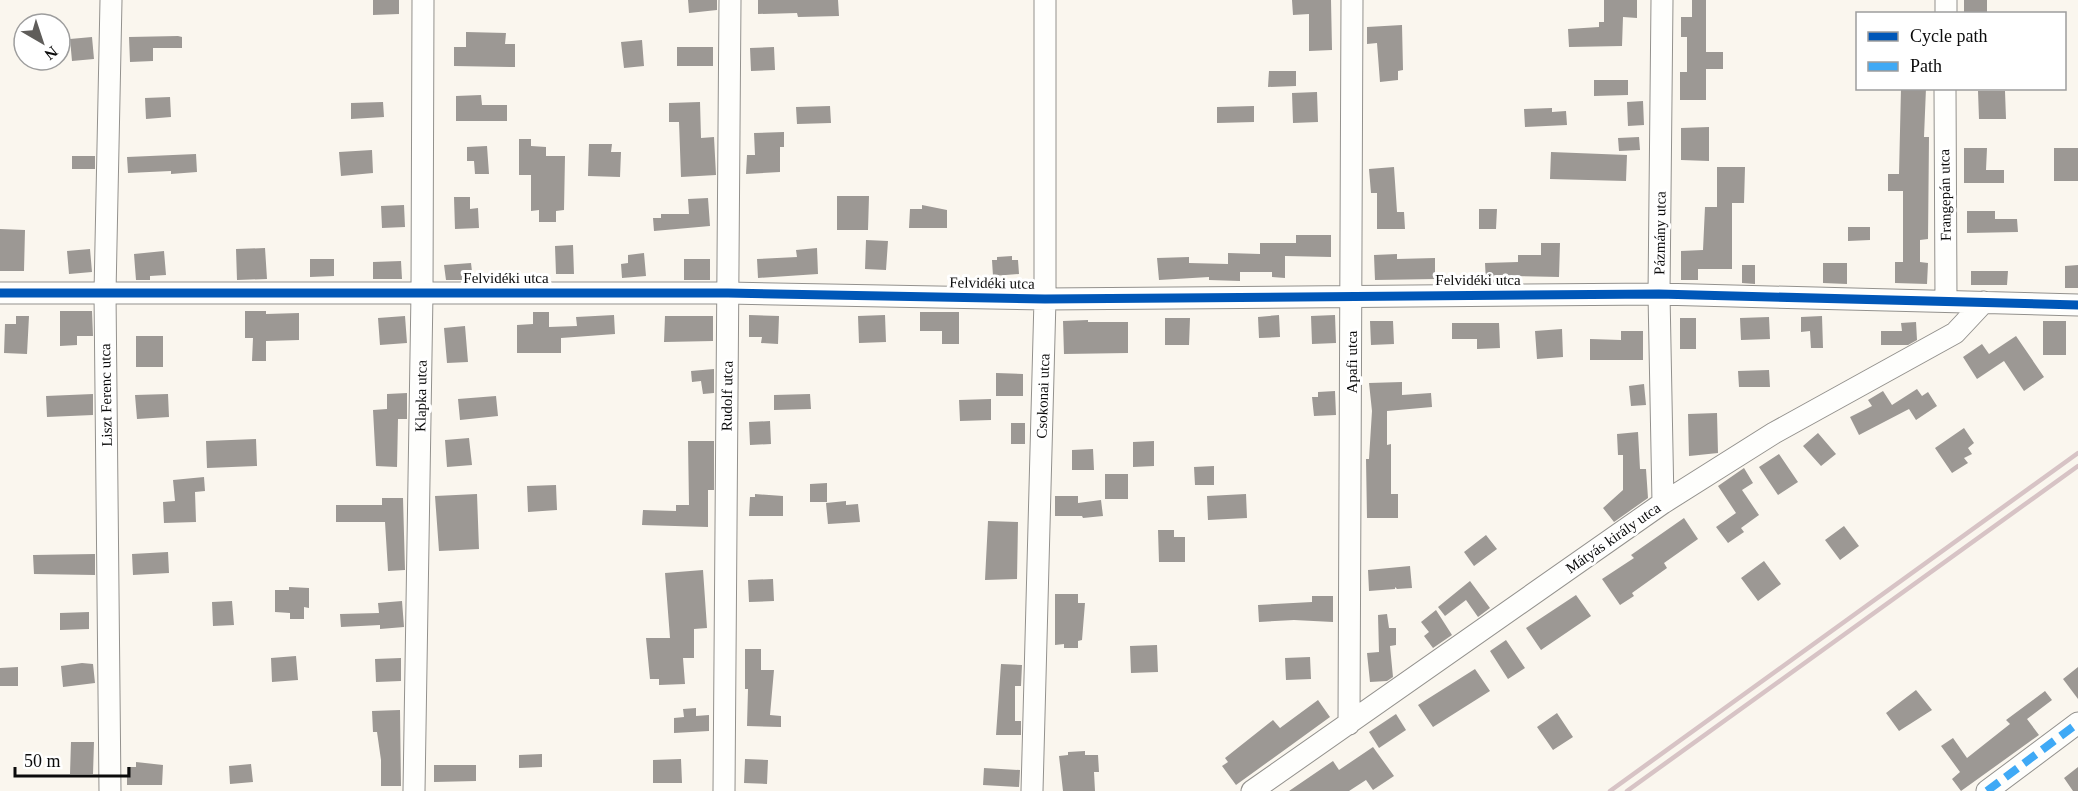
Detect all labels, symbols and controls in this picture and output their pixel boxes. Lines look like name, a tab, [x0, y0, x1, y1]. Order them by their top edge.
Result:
north arrow	[12, 12, 72, 72]
legend	[1856, 12, 2066, 90]
text: Cycle path	[1910, 26, 1987, 46]
text: N	[41, 43, 61, 64]
text: Path	[1910, 56, 1942, 76]
street label: Frangepán utca	[1936, 149, 1954, 241]
street label: Pázmány utca	[1651, 191, 1669, 275]
street label: Felvidéki utca	[463, 270, 549, 286]
street label: Felvidéki utca	[1435, 272, 1521, 288]
street label: Felvidéki utca	[949, 274, 1035, 292]
street label: Apafi utca	[1344, 330, 1360, 393]
street label: Liszt Ferenc utca	[97, 343, 115, 447]
street label: Csokonai utca	[1034, 353, 1052, 439]
street label: Klapka utca	[412, 360, 430, 432]
street label: Rudolf utca	[718, 360, 736, 431]
street label: Mátyás király utca	[1563, 499, 1664, 577]
scale bar	[15, 740, 129, 778]
text: 50 m	[24, 751, 61, 771]

